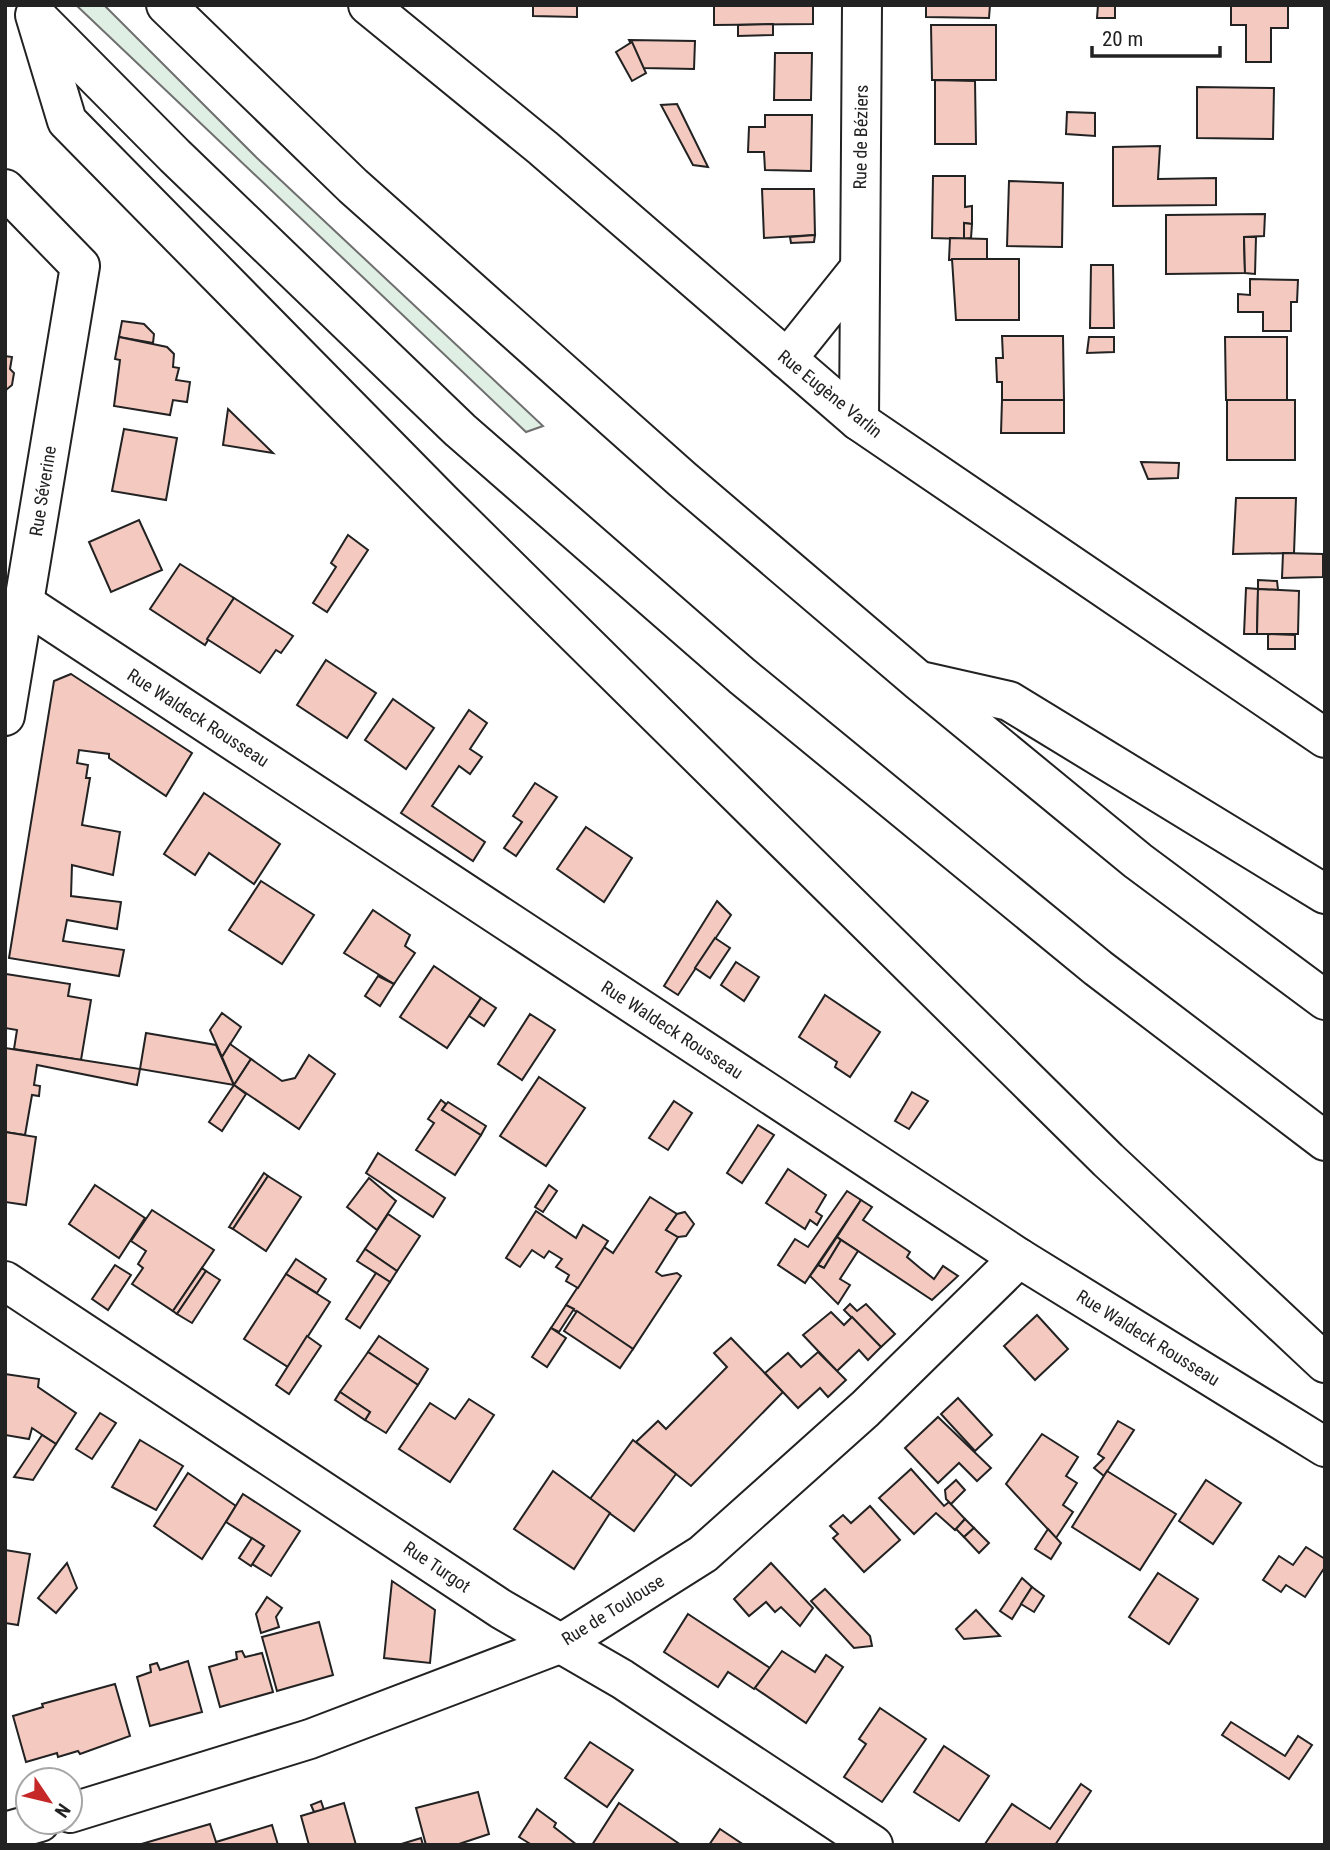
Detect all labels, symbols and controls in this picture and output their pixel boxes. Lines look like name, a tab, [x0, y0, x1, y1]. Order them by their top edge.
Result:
scale bar	[1092, 14, 1220, 58]
text: 20 m	[1102, 27, 1143, 51]
street label: Rue de Béziers	[849, 84, 872, 190]
street label: Rue Eugène Varlin	[774, 345, 887, 442]
street label: Rue Séverine	[25, 444, 60, 538]
street label: Rue Waldeck Rousseau	[124, 664, 273, 771]
street label: Rue Waldeck Rousseau	[598, 976, 747, 1083]
street label: Rue Waldeck Rousseau	[1073, 1285, 1224, 1390]
street label: Rue Turgot	[400, 1537, 475, 1597]
street label: Rue de Toulouse	[558, 1570, 668, 1649]
north arrow	[14, 1766, 84, 1836]
text: N	[50, 1799, 75, 1822]

